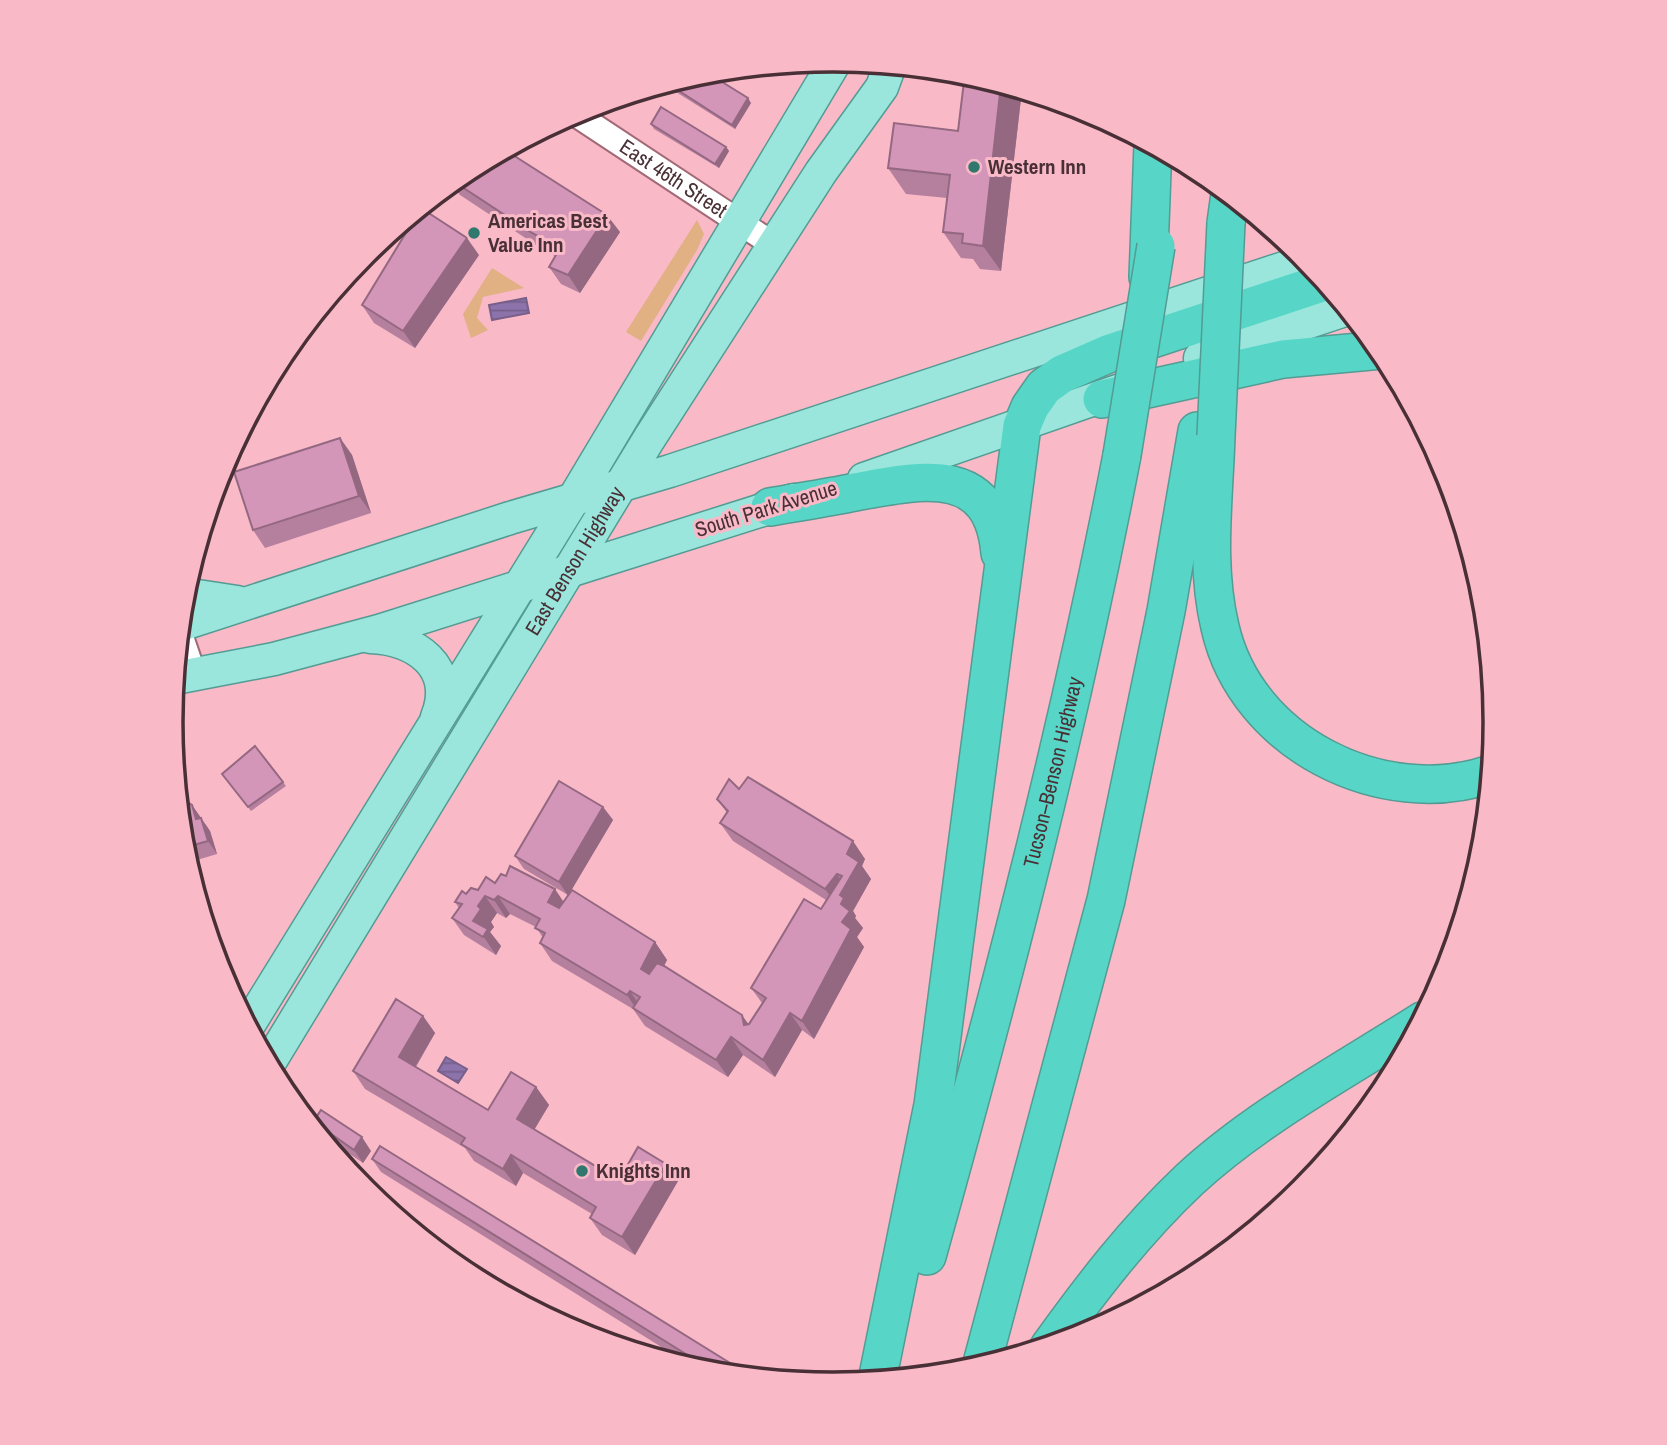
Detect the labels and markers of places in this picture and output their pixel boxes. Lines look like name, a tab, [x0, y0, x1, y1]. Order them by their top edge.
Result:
place label: Western Inn	[988, 152, 1086, 181]
marker: Western Inn	[966, 159, 982, 175]
place label: Americas Best Value Inn	[488, 206, 608, 259]
marker: Americas Best Value Inn	[466, 225, 482, 241]
place label: Knights Inn	[596, 1156, 691, 1185]
marker: Knights Inn	[574, 1163, 590, 1179]

